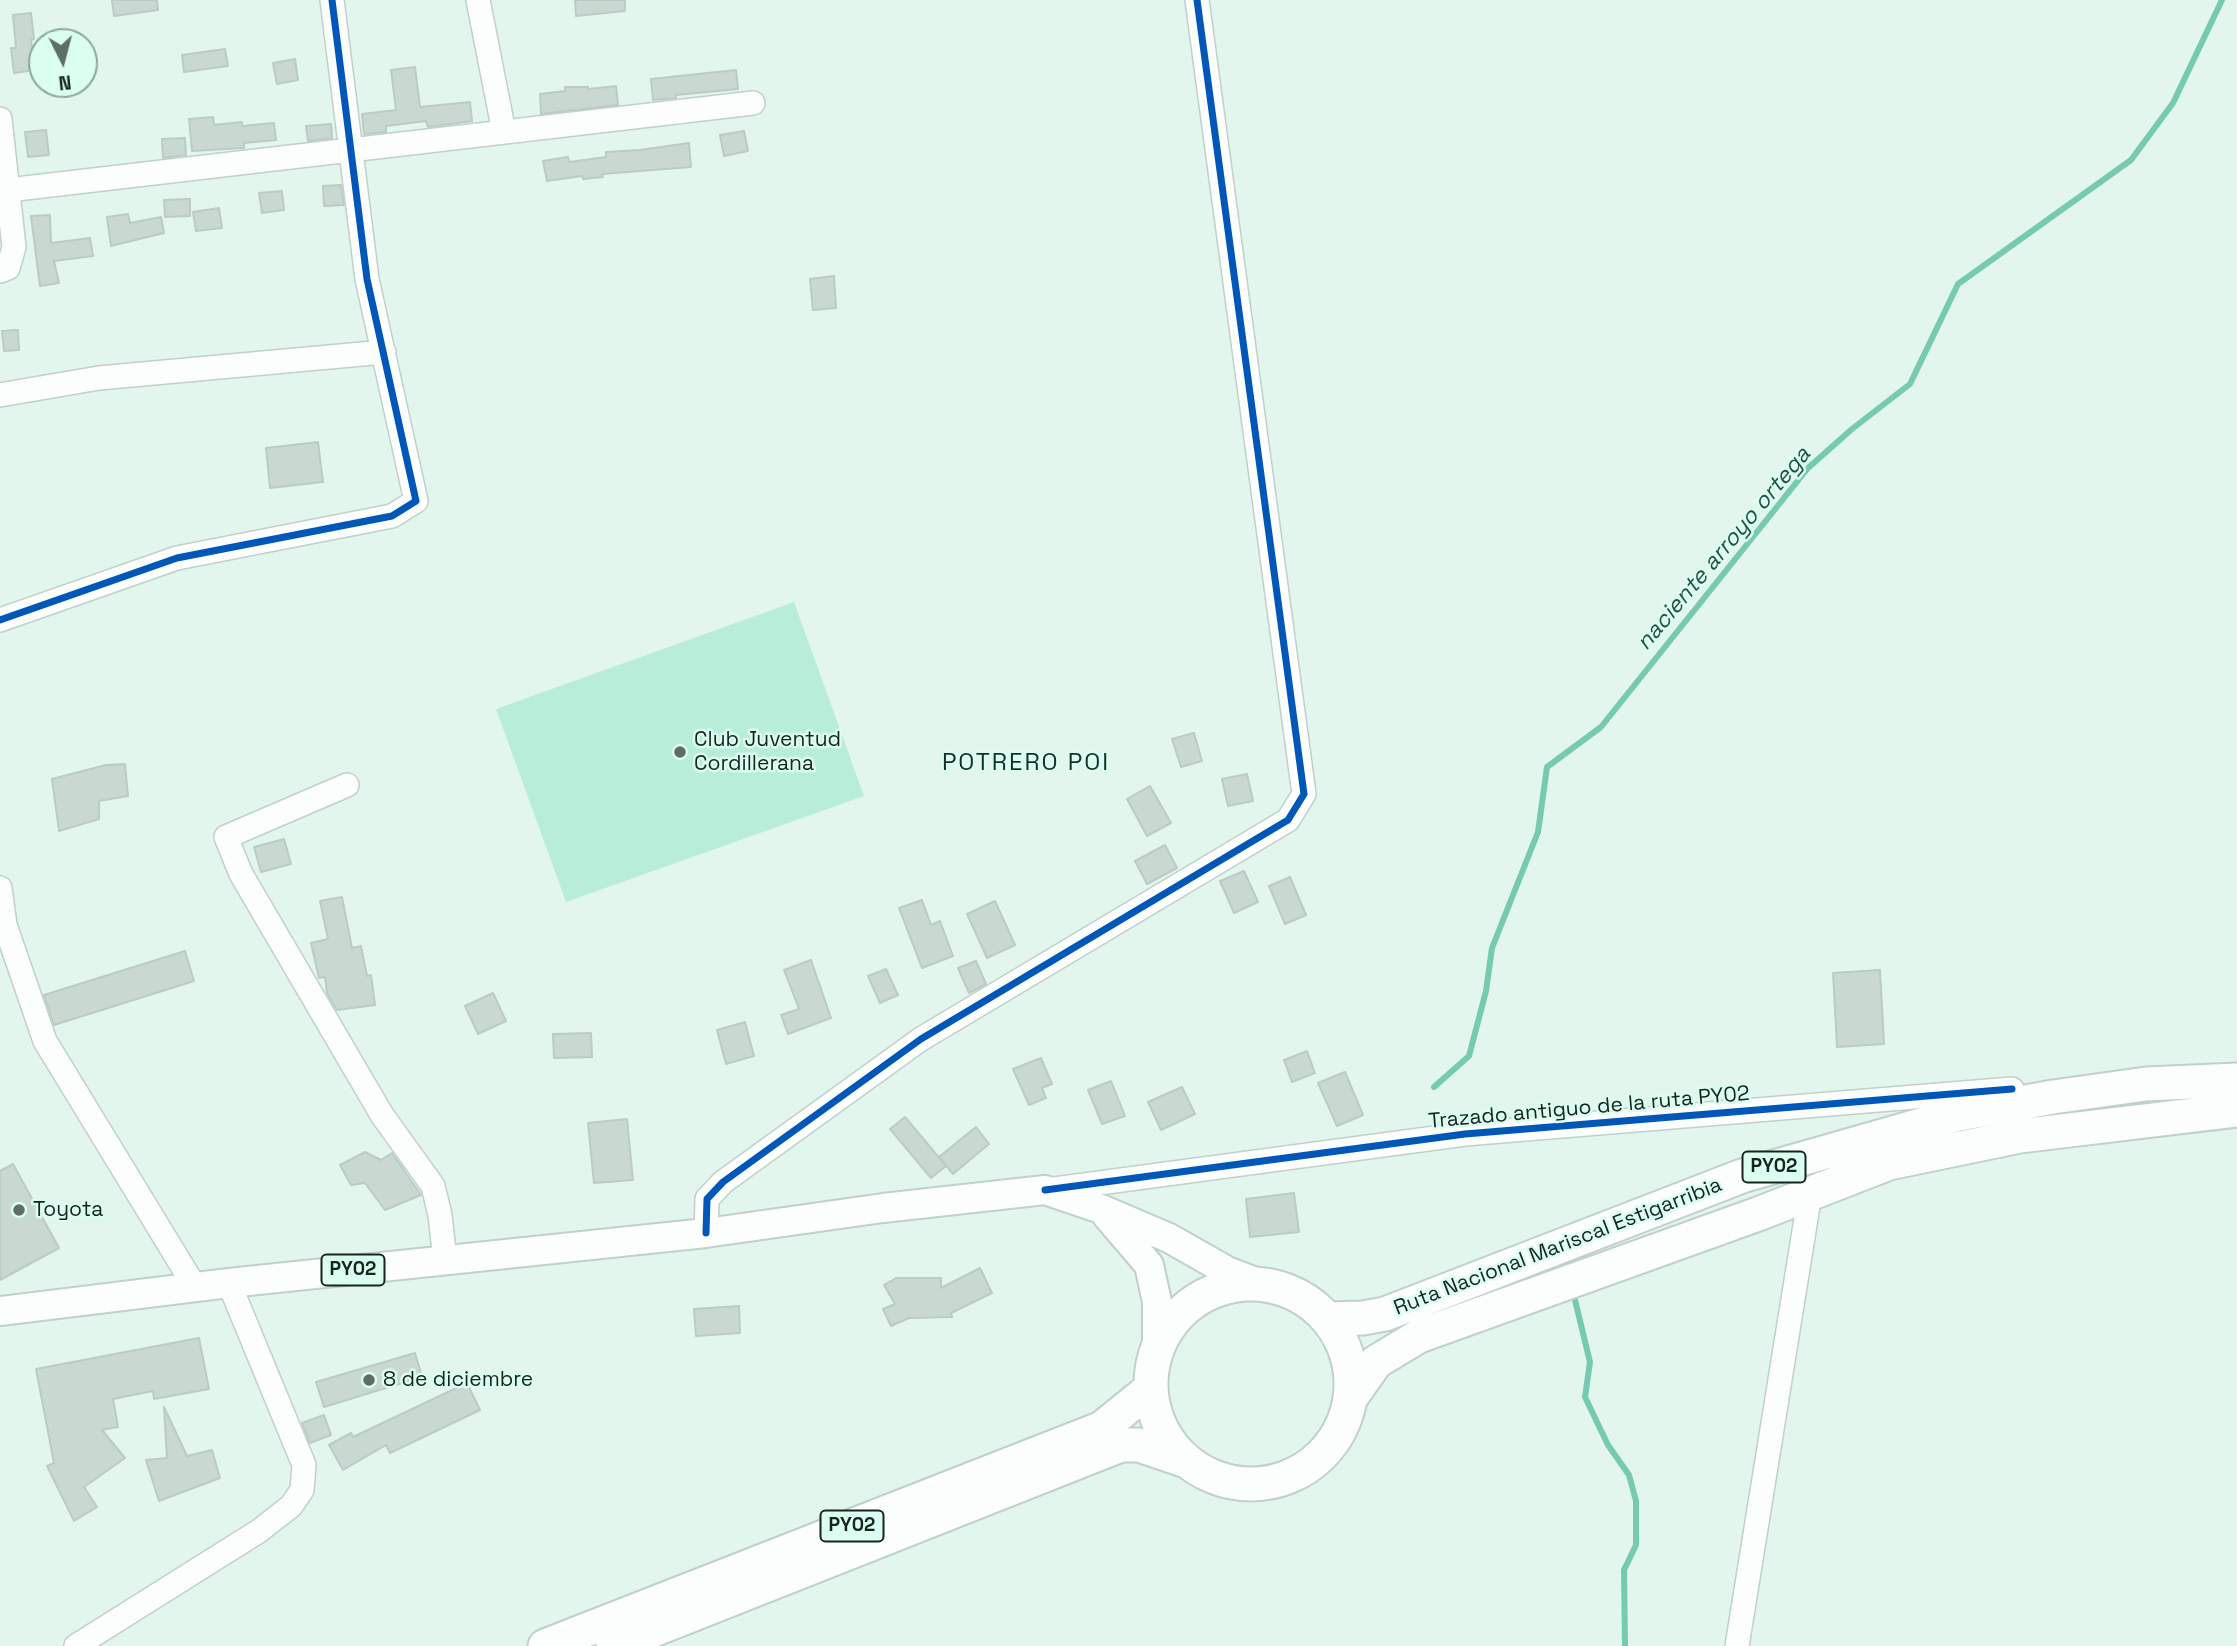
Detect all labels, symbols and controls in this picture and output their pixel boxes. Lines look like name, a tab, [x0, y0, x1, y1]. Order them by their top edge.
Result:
north arrow	[28, 28, 98, 98]
text: N	[57, 69, 73, 95]
water label: naciente arroyo ortega	[1631, 442, 1817, 656]
place label: Club Juventud Cordillerana	[694, 727, 841, 777]
marker: Club Juventud Cordillerana	[672, 744, 688, 760]
district label: POTRERO POI	[943, 749, 1109, 777]
street label: Trazado antiguo de la ruta PY02	[1427, 1081, 1751, 1135]
road number: PY02	[1742, 1152, 1806, 1182]
street label: Ruta Nacional Mariscal Estigarribia	[1390, 1173, 1726, 1321]
place label: Toyota	[33, 1197, 103, 1223]
marker: Toyota	[11, 1202, 27, 1218]
road number: PY02	[322, 1254, 384, 1286]
place label: 8 de diciembre	[383, 1367, 533, 1393]
marker: 8 de diciembre	[361, 1372, 377, 1388]
road number: PY02	[820, 1510, 884, 1542]

